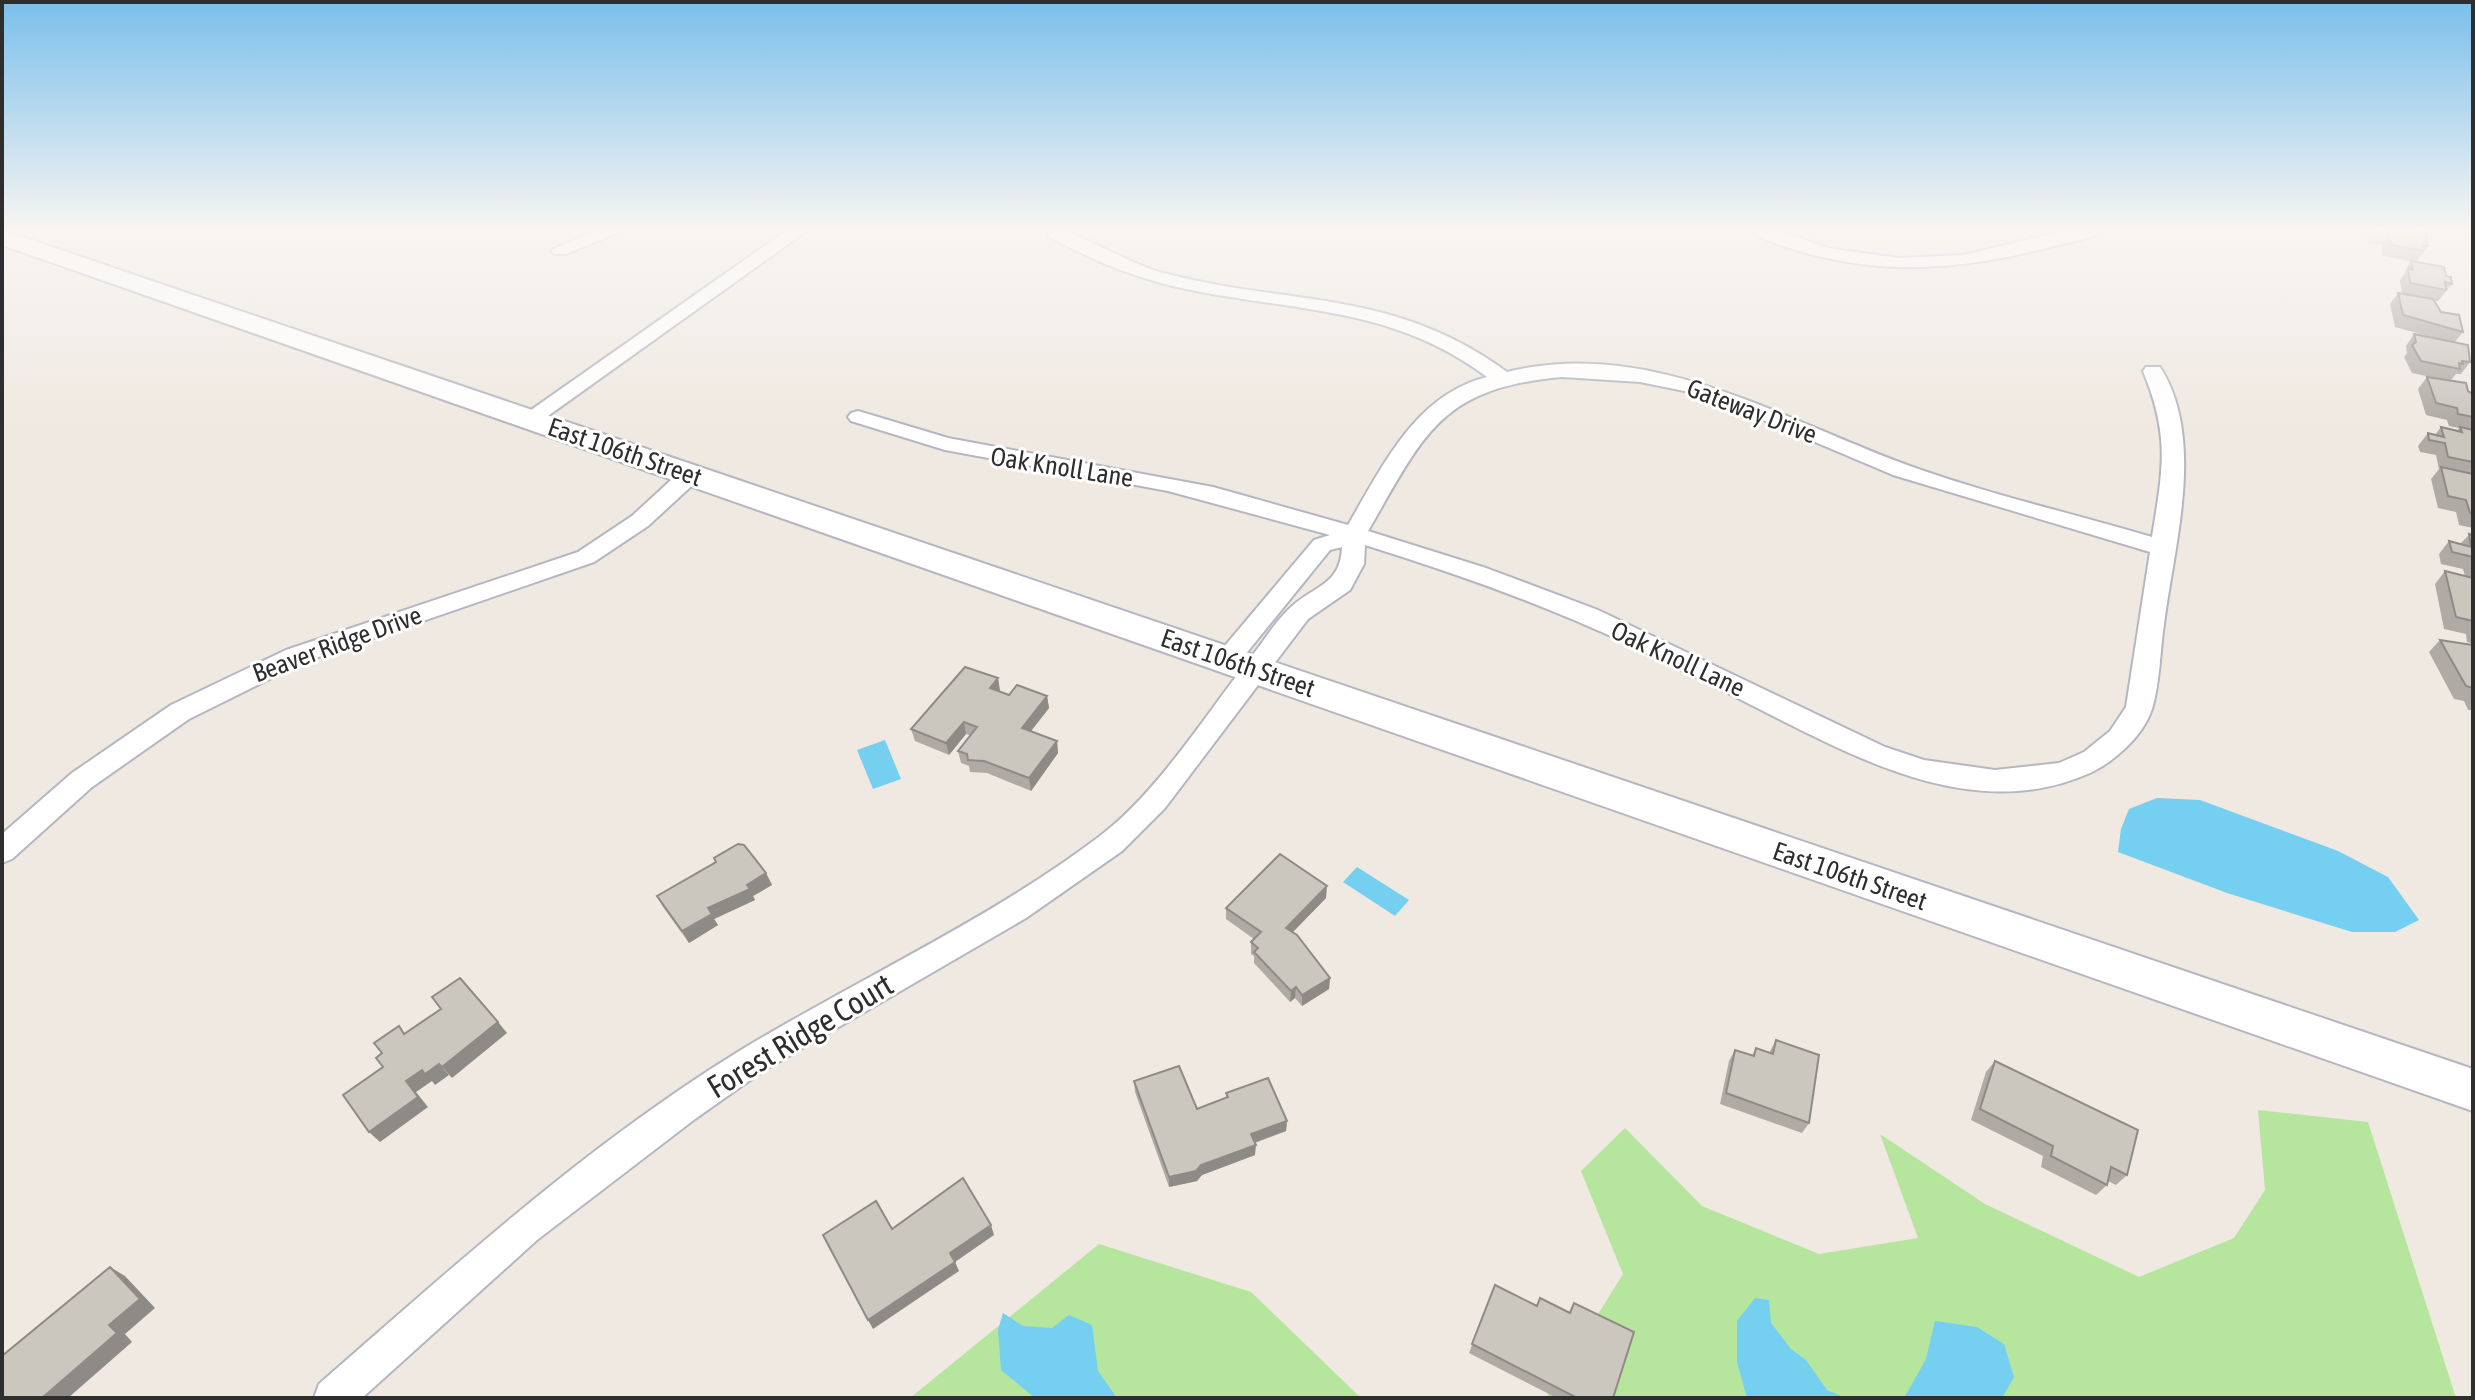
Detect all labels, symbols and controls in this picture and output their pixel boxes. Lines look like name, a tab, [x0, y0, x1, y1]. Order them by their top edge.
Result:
street label: Gateway Drive	[1683, 372, 1821, 450]
street label: East 106th Street	[544, 412, 706, 492]
street label: Oak Knoll Lane	[989, 441, 1135, 493]
street label: Beaver Ridge Drive	[248, 600, 426, 688]
street label: Oak Knoll Lane	[1607, 615, 1749, 703]
street label: East 106th Street	[1157, 623, 1319, 703]
street label: East 106th Street	[1769, 836, 1931, 916]
street label: Forest Ridge Court	[700, 966, 899, 1105]

